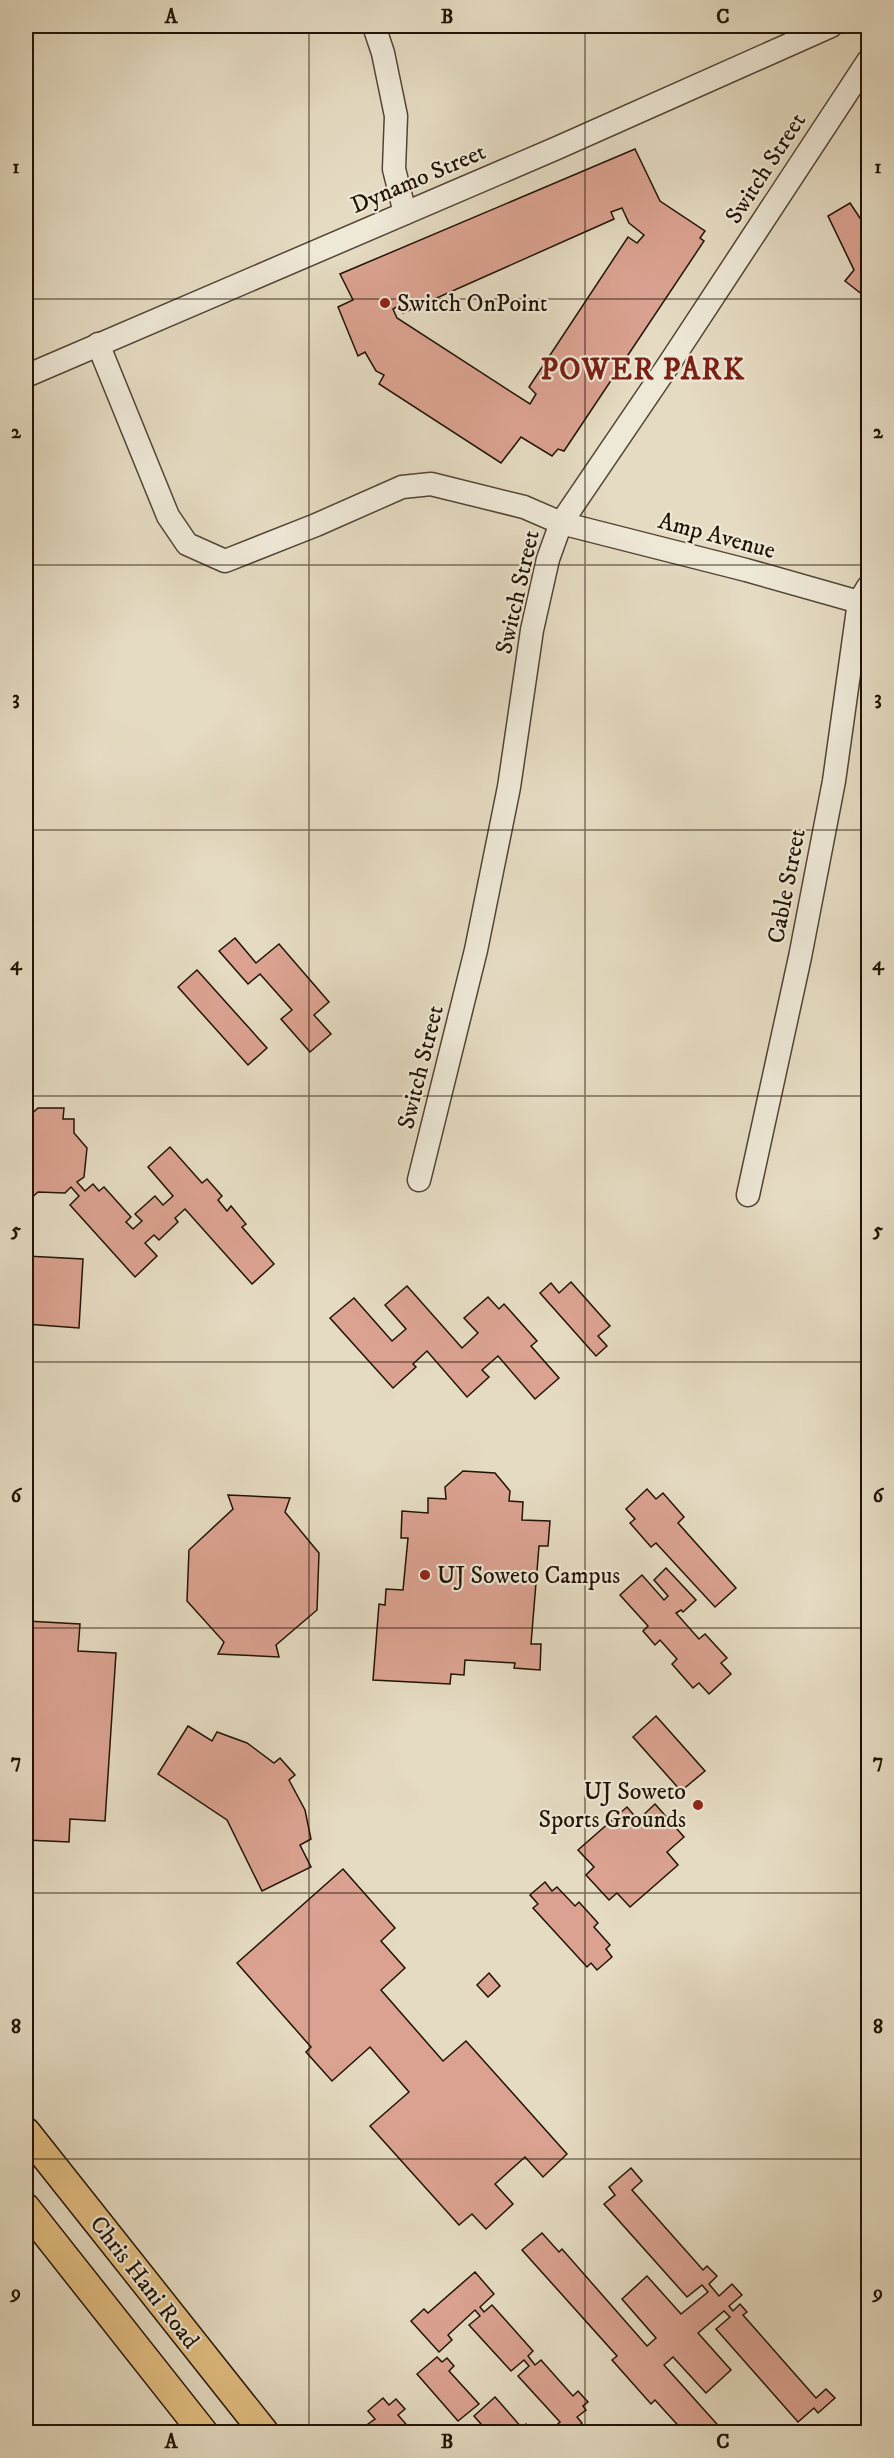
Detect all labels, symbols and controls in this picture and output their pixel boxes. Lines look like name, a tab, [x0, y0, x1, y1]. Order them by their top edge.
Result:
text: A	[164, 5, 179, 30]
text: B	[441, 5, 453, 30]
text: C	[716, 5, 730, 30]
street label: Switch Street	[719, 107, 813, 230]
street label: Dynamo Street	[346, 137, 491, 221]
text: 1	[12, 155, 20, 180]
text: 1	[874, 155, 882, 180]
place label: Switch OnPoint	[397, 289, 548, 319]
marker: Switch OnPoint	[378, 296, 392, 310]
district label: POWER PARK	[540, 352, 746, 389]
text: 2	[11, 420, 22, 445]
text: 2	[873, 420, 884, 445]
street label: Amp Avenue	[655, 506, 778, 566]
street label: Switch Street	[489, 527, 547, 657]
text: 3	[12, 686, 20, 711]
text: 3	[874, 686, 882, 711]
street label: Cable Street	[761, 826, 813, 946]
text: 4	[10, 952, 23, 977]
text: 4	[872, 952, 885, 977]
street label: Switch Street	[391, 1002, 451, 1132]
text: 5	[10, 1218, 21, 1243]
text: 5	[872, 1218, 883, 1243]
text: 6	[11, 1484, 23, 1509]
text: 6	[873, 1484, 885, 1509]
place label: UJ Soweto Campus	[437, 1561, 620, 1591]
marker: UJ Soweto Campus	[418, 1568, 432, 1582]
text: 7	[11, 1749, 21, 1774]
text: 7	[873, 1749, 883, 1774]
place label: UJ Soweto Sports Grounds	[539, 1777, 686, 1835]
marker: UJ Soweto Sports Grounds	[691, 1798, 705, 1812]
text: 8	[11, 2015, 21, 2040]
text: 8	[873, 2015, 883, 2040]
street label: Chris Hani Road	[83, 2210, 206, 2355]
text: 9	[9, 2281, 21, 2306]
text: 9	[871, 2281, 883, 2306]
text: A	[164, 2430, 179, 2455]
text: B	[441, 2430, 453, 2455]
text: C	[716, 2430, 730, 2455]

